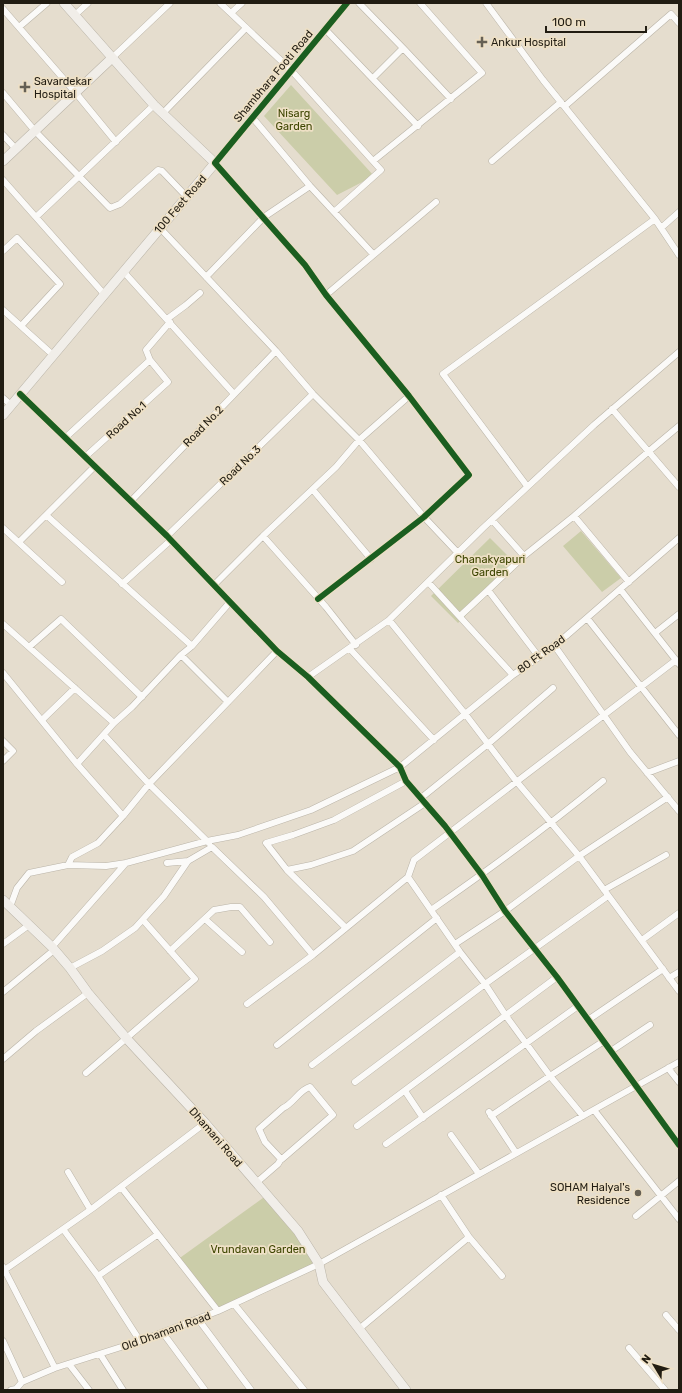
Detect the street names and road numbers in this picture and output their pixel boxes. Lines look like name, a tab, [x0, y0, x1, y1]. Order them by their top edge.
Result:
street label: Shambhara Footi Road	[231, 28, 316, 125]
street label: 100 Feet Road	[152, 173, 209, 236]
street label: Road No.1	[104, 399, 149, 442]
street label: Road No.2	[181, 403, 226, 450]
street label: Road No.3	[217, 442, 264, 488]
street label: 80 Ft Road	[515, 633, 568, 676]
street label: Dhamani Road	[186, 1105, 245, 1170]
street label: Old Dhamani Road	[120, 1309, 212, 1354]

